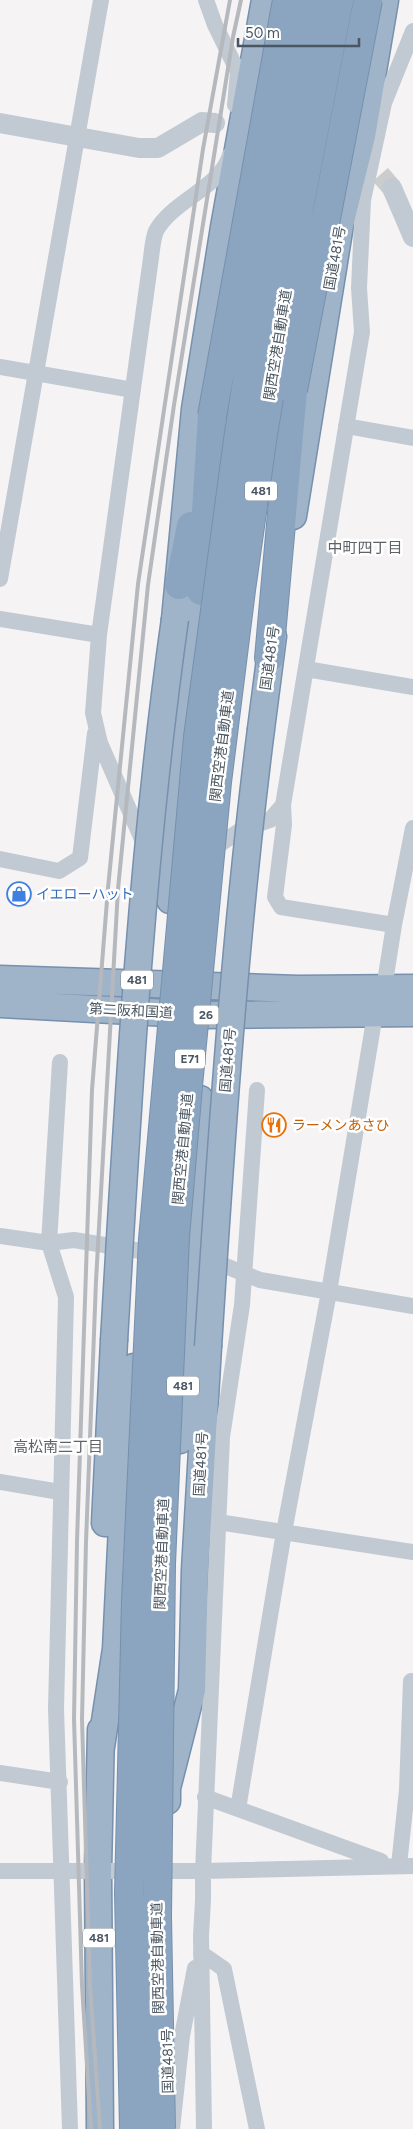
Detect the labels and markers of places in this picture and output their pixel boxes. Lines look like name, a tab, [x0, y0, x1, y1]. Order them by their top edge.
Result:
shop icon: イエローハット	[6, 881, 32, 907]
place label: イエローハット	[36, 886, 134, 903]
restaurant icon: ラーメンあさひ	[261, 1112, 287, 1138]
place label: ラーメンあさひ	[292, 1117, 389, 1134]

